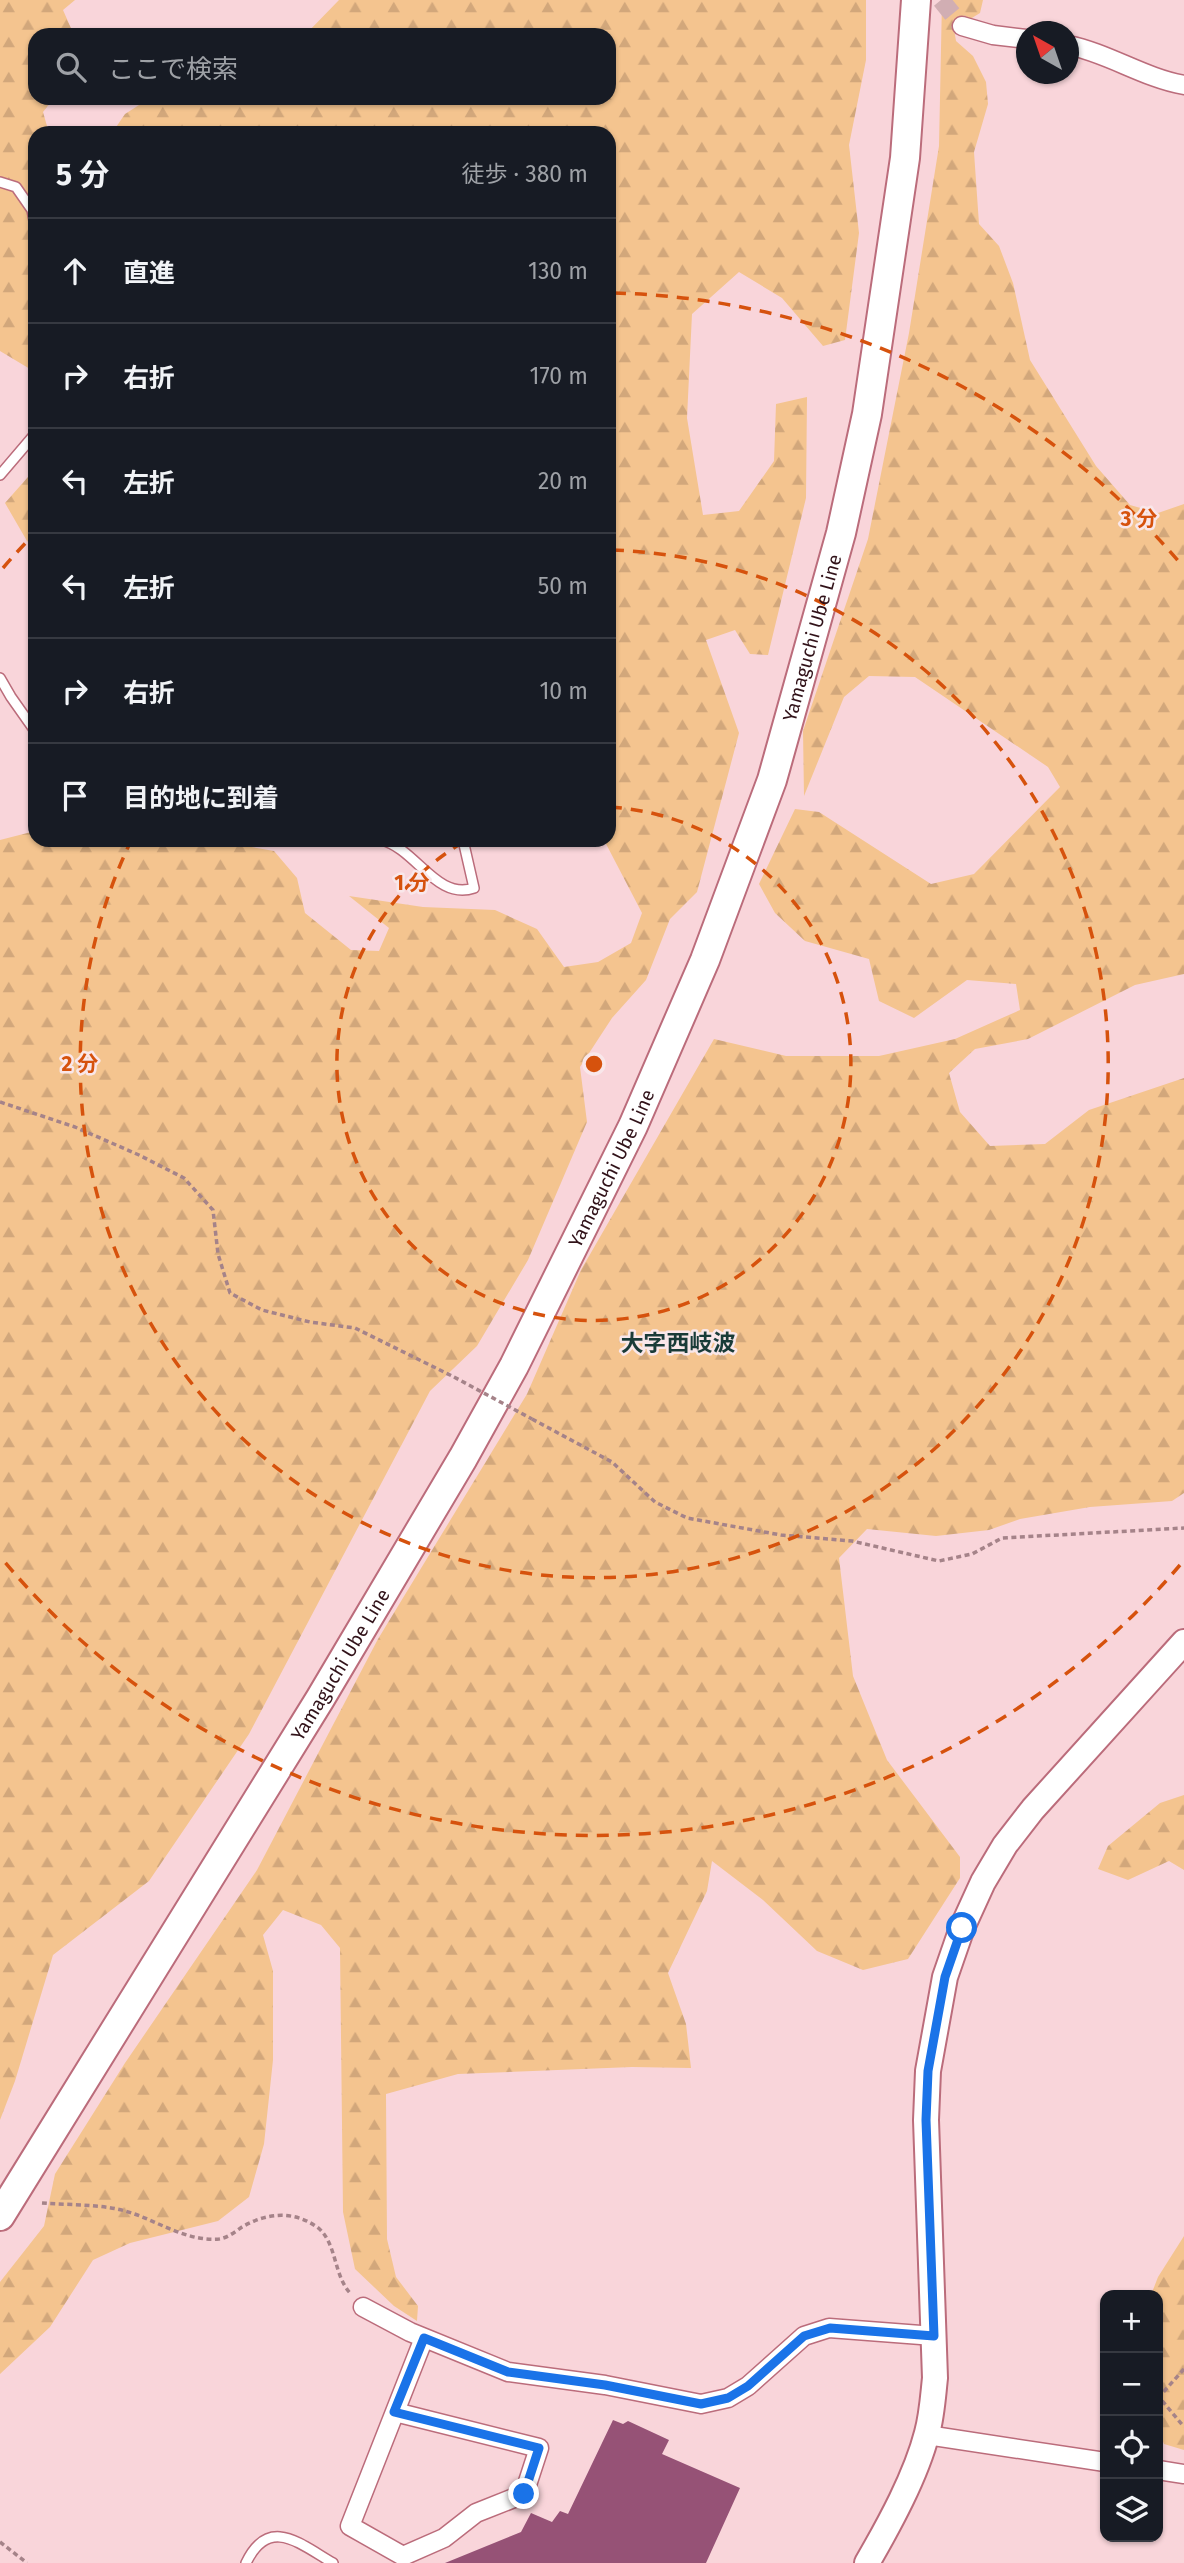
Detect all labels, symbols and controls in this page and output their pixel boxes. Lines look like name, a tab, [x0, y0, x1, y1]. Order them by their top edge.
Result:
north arrow	[1016, 21, 1079, 84]
search box	[28, 28, 616, 105]
icon: search	[52, 48, 90, 86]
text: ここで検索	[108, 54, 238, 85]
text: 5 分	[56, 157, 109, 193]
text: 徒歩 · 380 m	[461, 160, 588, 188]
icon: ahead	[56, 252, 94, 290]
text: 130 m	[528, 257, 588, 285]
text: 直進	[123, 258, 175, 289]
icon: right	[56, 357, 94, 395]
text: 170 m	[529, 362, 588, 390]
text: 右折	[123, 363, 175, 394]
icon: left	[56, 462, 94, 500]
text: 20 m	[538, 467, 588, 495]
text: 左折	[123, 468, 175, 499]
text: 3 分	[1120, 506, 1157, 532]
street label: Yamaguchi Ube Line	[777, 551, 846, 724]
icon: left	[56, 567, 94, 605]
text: 50 m	[538, 572, 588, 600]
text: 左折	[123, 573, 175, 604]
icon: right	[56, 672, 94, 710]
text: 10 m	[539, 677, 588, 705]
text: 右折	[123, 678, 175, 709]
icon: arrive	[56, 777, 94, 815]
text: 目的地に到着	[123, 783, 279, 814]
text: 1 分	[394, 870, 430, 896]
text: 2 分	[62, 1051, 98, 1077]
centre of rings	[582, 1052, 606, 1076]
street label: Yamaguchi Ube Line	[563, 1086, 659, 1251]
district label: 大字西岐波	[621, 1329, 736, 1357]
street label: Yamaguchi Ube Line	[286, 1584, 394, 1745]
route start	[946, 1912, 977, 1943]
map controls	[1100, 2290, 1163, 2542]
button: +	[1100, 2290, 1163, 2353]
button: −	[1100, 2353, 1163, 2416]
button: locate	[1100, 2416, 1163, 2479]
route end	[508, 2478, 539, 2509]
button: layers	[1100, 2479, 1163, 2542]

